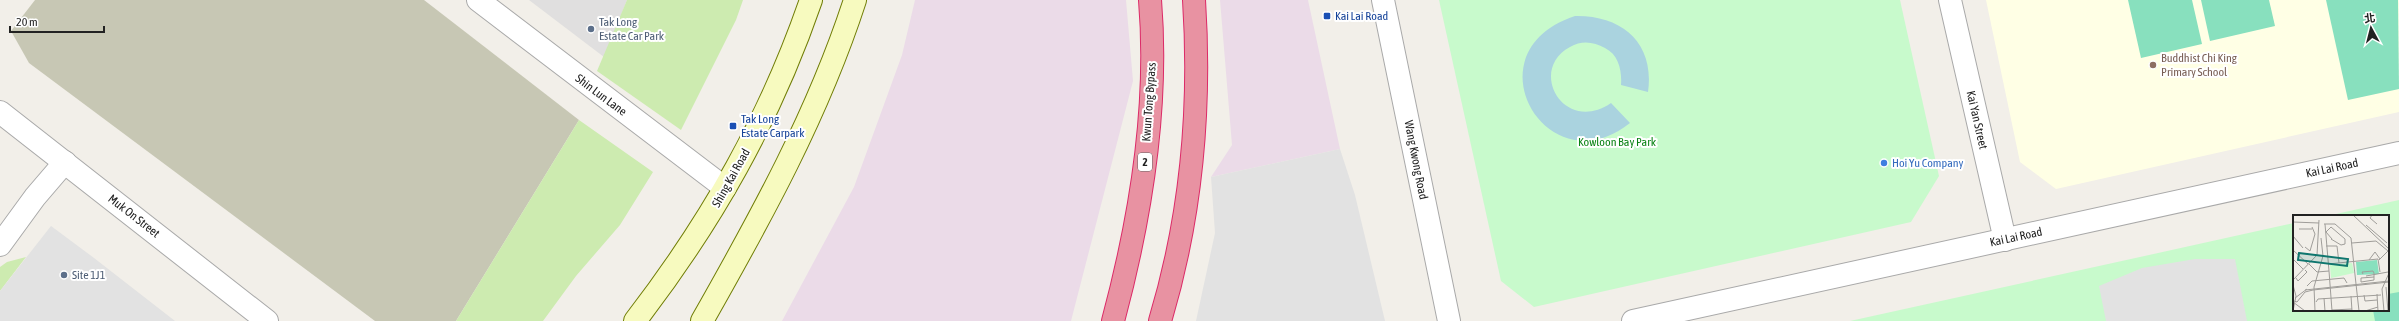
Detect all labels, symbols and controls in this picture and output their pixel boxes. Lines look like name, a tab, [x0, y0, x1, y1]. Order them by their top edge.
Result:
scale bar	[10, 8, 104, 34]
north arrow	[2351, 8, 2391, 48]
place label: Kai Lai Road	[1335, 9, 1388, 23]
marker: Kai Lai Road	[1322, 11, 1332, 21]
text: 北	[2364, 11, 2376, 25]
text: 20 m	[16, 15, 38, 29]
place label: Tak Long Estate Car Park	[599, 15, 665, 43]
marker: Tak Long Estate Car Park	[586, 24, 596, 34]
place label: Buddhist Chi King Primary School	[2161, 51, 2238, 79]
marker: Buddhist Chi King Primary School	[2148, 60, 2158, 70]
street label: Kwun Tong Bypass	[1139, 62, 1159, 142]
street label: Shin Lun Lane	[573, 71, 629, 119]
street label: Kai Yan Street	[1963, 89, 1991, 151]
place label: Tak Long Estate Carpark	[741, 112, 805, 140]
street label: Wang Kwong Road	[1401, 119, 1431, 201]
marker: Tak Long Estate Carpark	[728, 121, 738, 131]
park label: Kowloon Bay Park	[1578, 135, 1657, 149]
street label: Shing Kai Road	[709, 146, 753, 210]
road number: 2	[1138, 153, 1152, 171]
place label: Hoi Yu Company	[1892, 156, 1964, 170]
street label: Kai Lai Road	[2305, 156, 2359, 180]
marker: Hoi Yu Company	[1879, 158, 1889, 168]
street label: Muk On Street	[105, 192, 163, 241]
inset map	[2293, 215, 2389, 311]
street label: Kai Lai Road	[1989, 225, 2043, 249]
place label: Site 1J1	[72, 268, 106, 282]
marker: Site 1J1	[59, 270, 69, 280]

